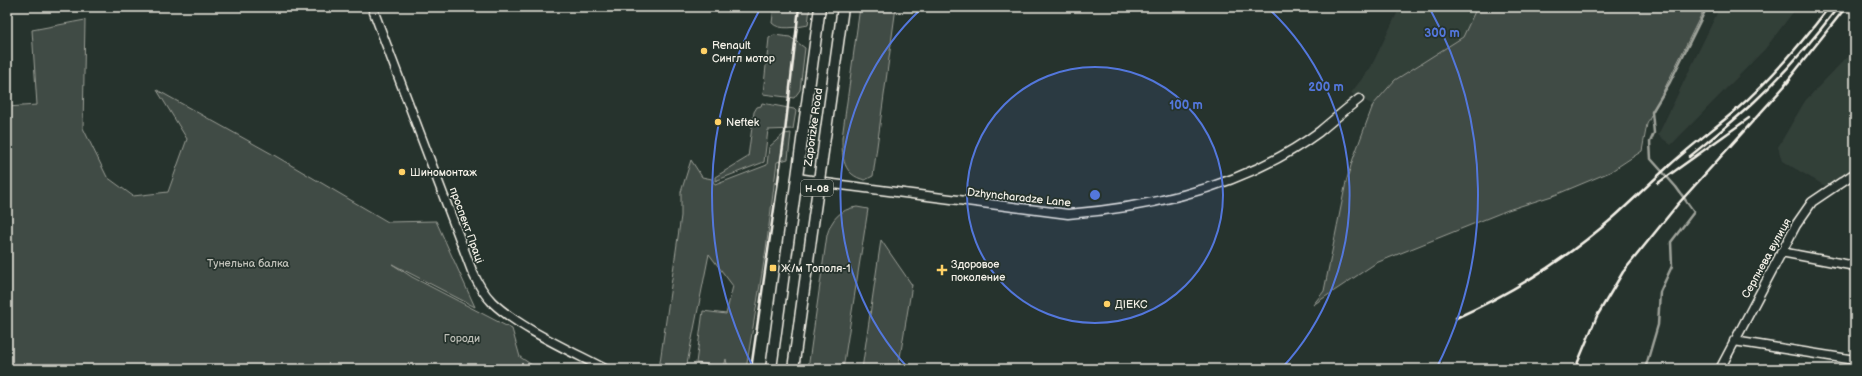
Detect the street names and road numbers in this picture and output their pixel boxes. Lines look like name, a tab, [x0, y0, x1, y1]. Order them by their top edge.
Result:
street label: Zaporizke Road	[801, 87, 825, 168]
road number: Н-08	[801, 180, 833, 196]
street label: проспект Праці	[447, 185, 486, 265]
street label: Dzhyncharadze Lane	[966, 186, 1072, 209]
street label: Серпнева вулиця	[1739, 216, 1794, 301]

